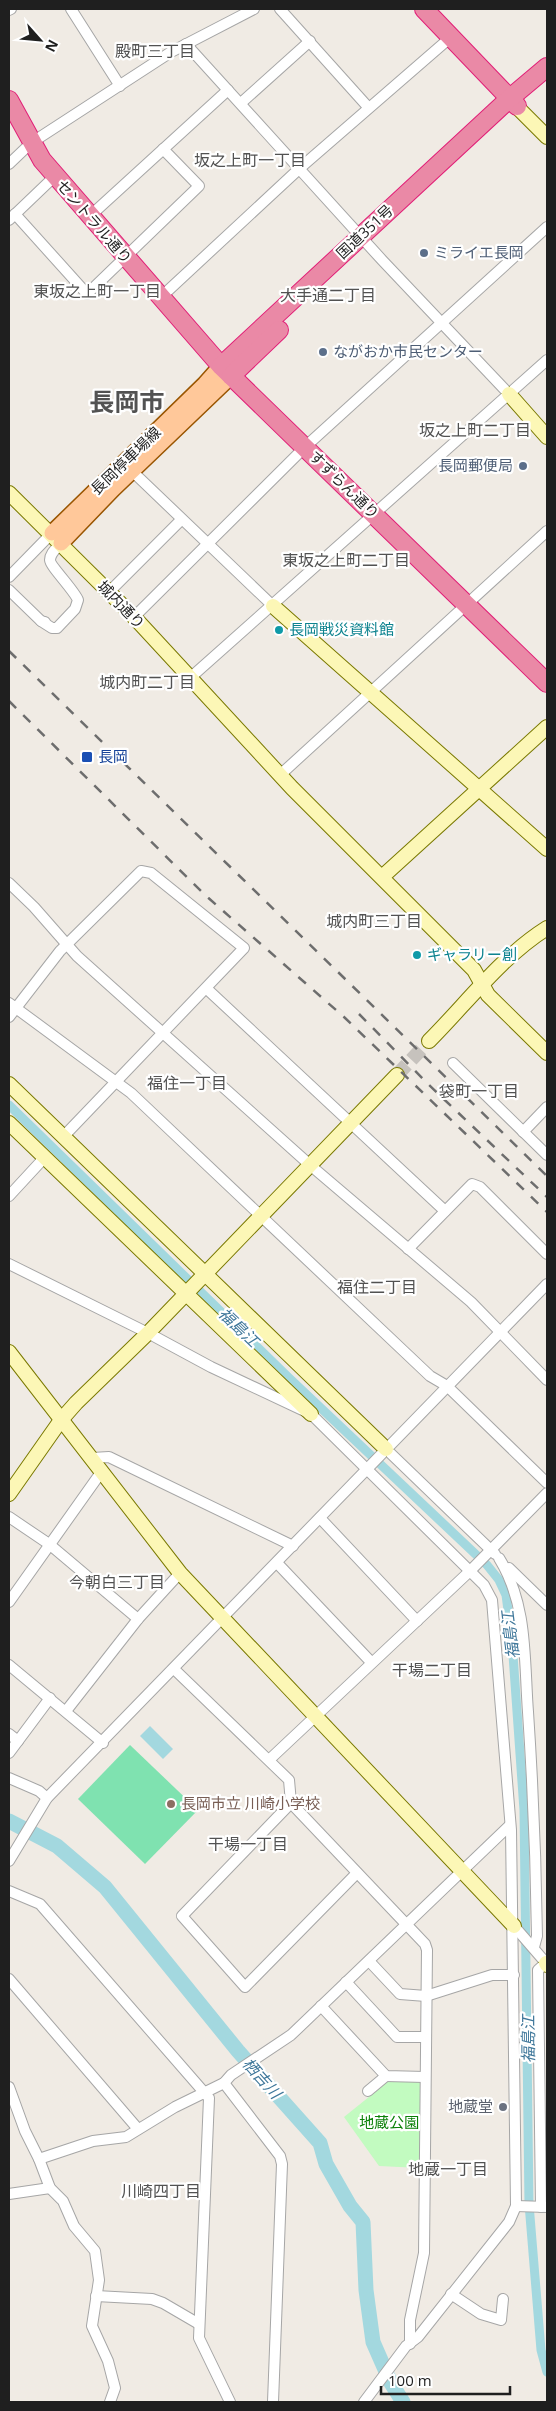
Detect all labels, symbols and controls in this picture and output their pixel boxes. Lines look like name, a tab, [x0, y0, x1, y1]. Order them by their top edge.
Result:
north arrow	[15, 15, 65, 65]
text: N	[41, 37, 63, 56]
district label: 殿町三丁目	[115, 40, 195, 62]
district label: 坂之上町一丁目	[194, 149, 306, 171]
street label: セントラル通り	[53, 175, 137, 268]
street label: 国道351号	[332, 200, 397, 263]
place label: ミライエ長岡	[434, 242, 524, 262]
marker: ミライエ長岡	[418, 247, 430, 259]
district label: 東坂之上町一丁目	[33, 280, 161, 302]
district label: 大手通二丁目	[280, 284, 376, 306]
place label: ながおか市民センター	[333, 341, 483, 361]
marker: ながおか市民センター	[317, 346, 329, 358]
district label: 長岡市	[89, 384, 165, 418]
district label: 坂之上町二丁目	[419, 419, 531, 441]
street label: 長岡停車場線	[86, 422, 165, 499]
street label: すずらん通り	[305, 446, 384, 523]
place label: 長岡郵便局	[438, 455, 513, 475]
marker: 長岡郵便局	[517, 460, 529, 472]
district label: 東坂之上町二丁目	[282, 549, 410, 571]
street label: 城内通り	[94, 576, 150, 633]
place label: 長岡戦災資料館	[289, 619, 394, 639]
marker: 長岡戦災資料館	[273, 624, 285, 636]
district label: 城内町二丁目	[99, 671, 195, 693]
place label: 長岡	[98, 746, 128, 766]
marker: 長岡	[80, 750, 94, 764]
district label: 城内町三丁目	[326, 910, 422, 932]
place label: ギャラリー創	[427, 944, 517, 964]
marker: ギャラリー創	[411, 949, 423, 961]
district label: 福住一丁目	[147, 1072, 227, 1094]
district label: 袋町一丁目	[439, 1080, 519, 1102]
district label: 福住二丁目	[337, 1276, 417, 1298]
water label: 福島江	[214, 1302, 265, 1353]
district label: 今朝白三丁目	[69, 1571, 165, 1593]
water label: 福島江	[496, 1608, 524, 1660]
district label: 干場二丁目	[392, 1659, 472, 1681]
place label: 長岡市立 川崎小学校	[181, 1793, 320, 1813]
marker: 長岡市立 川崎小学校	[165, 1798, 177, 1810]
district label: 干場一丁目	[208, 1833, 288, 1855]
water label: 福島江	[517, 2013, 539, 2063]
water label: 栖吉川	[238, 2053, 288, 2105]
place label: 地蔵堂	[448, 2096, 493, 2116]
marker: 地蔵堂	[497, 2101, 509, 2113]
park label: 地蔵公園	[359, 2112, 419, 2132]
district label: 地蔵一丁目	[408, 2158, 488, 2180]
district label: 川崎四丁目	[121, 2180, 201, 2202]
scale bar	[381, 2364, 510, 2396]
text: 100 m	[388, 2370, 432, 2390]

